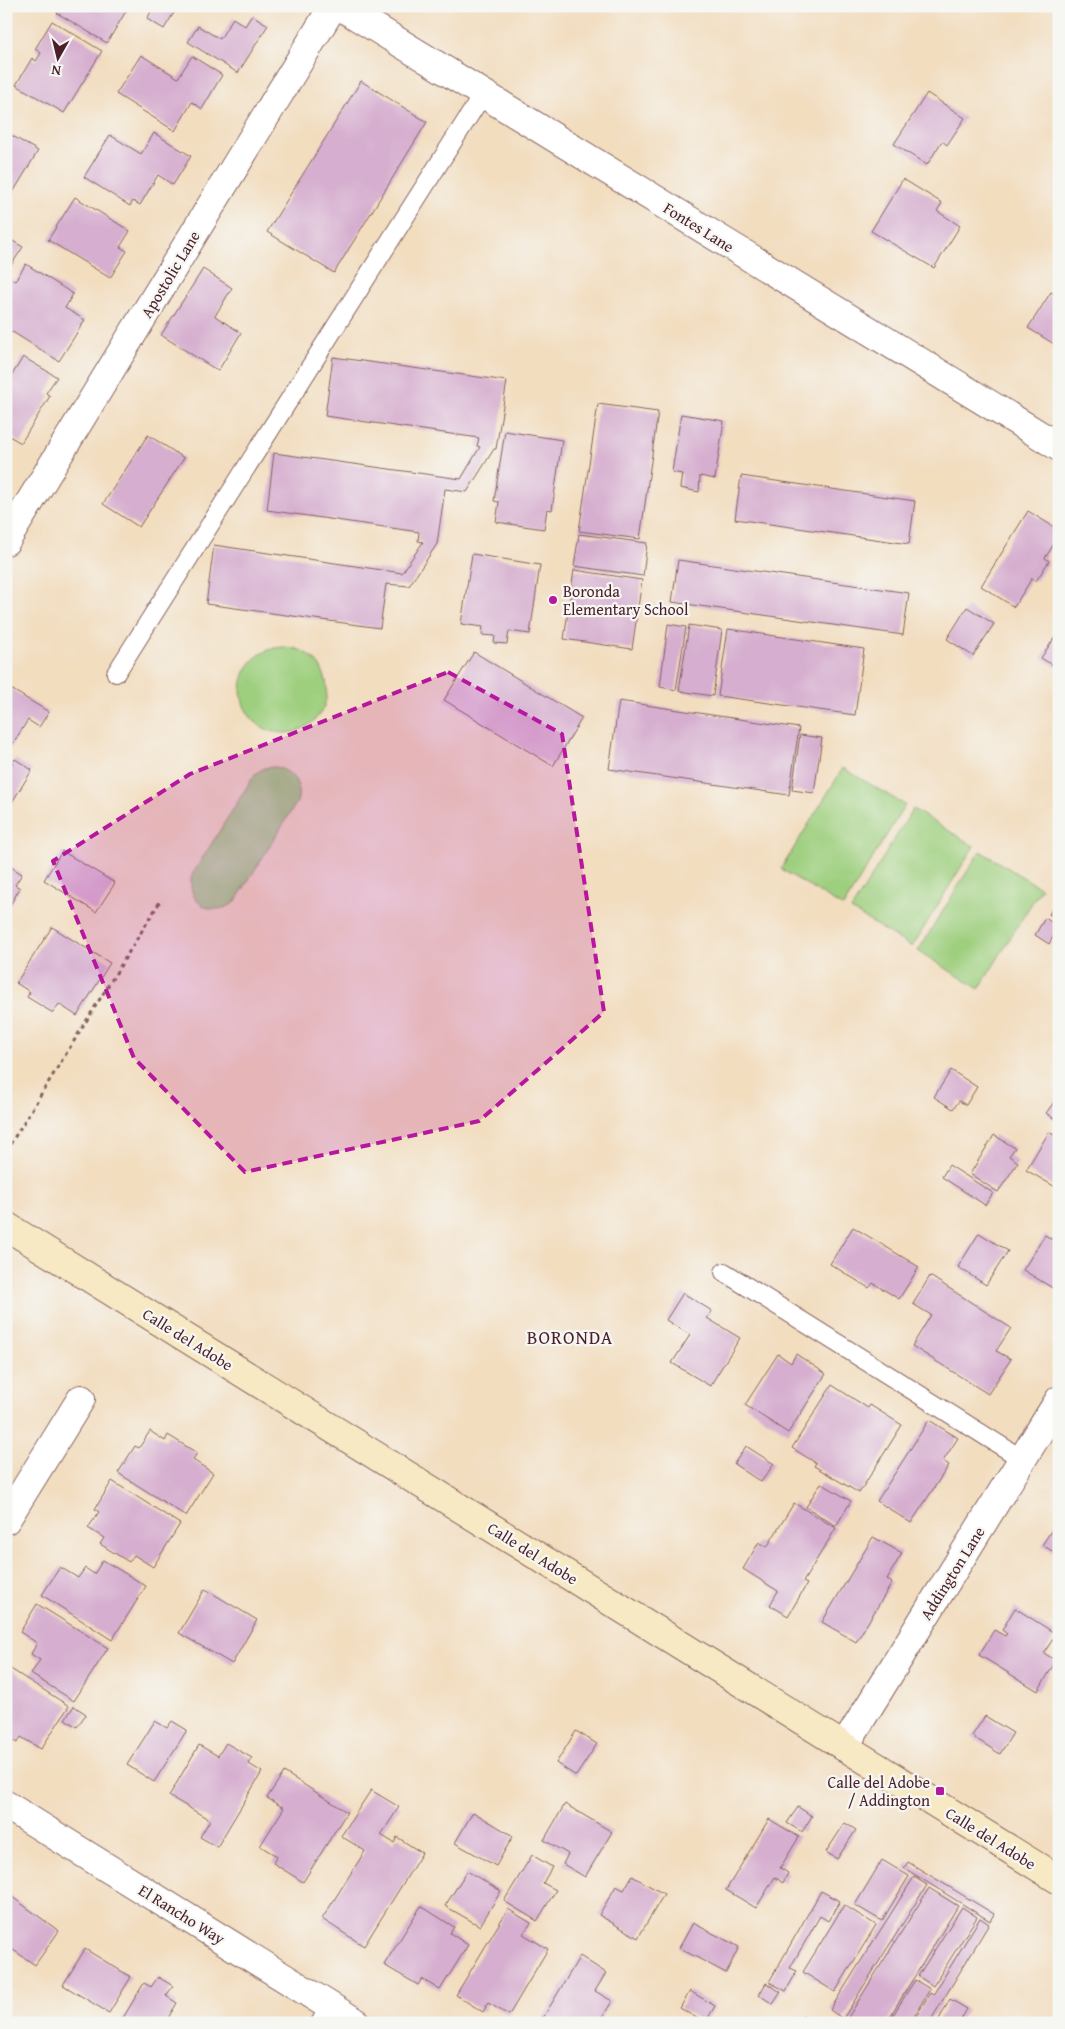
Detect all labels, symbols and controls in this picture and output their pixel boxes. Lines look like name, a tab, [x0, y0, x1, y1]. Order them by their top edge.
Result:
north arrow	[32, 32, 82, 82]
text: N	[50, 60, 62, 81]
street label: Fontes Lane	[659, 196, 739, 258]
street label: Apostolic Lane	[134, 226, 206, 322]
place label: Boronda Elementary School	[563, 579, 689, 621]
marker: Boronda Elementary School	[547, 594, 559, 606]
street label: Calle del Adobe	[138, 1302, 238, 1376]
district label: BORONDA	[527, 1323, 613, 1351]
street label: Calle del Adobe	[483, 1516, 583, 1590]
street label: Addington Lane	[914, 1522, 990, 1624]
place label: Calle del Adobe / Addington	[827, 1770, 930, 1812]
marker: Calle del Adobe / Addington	[934, 1785, 946, 1797]
street label: Calle del Adobe	[941, 1801, 1041, 1875]
street label: El Rancho Way	[134, 1878, 230, 1950]

